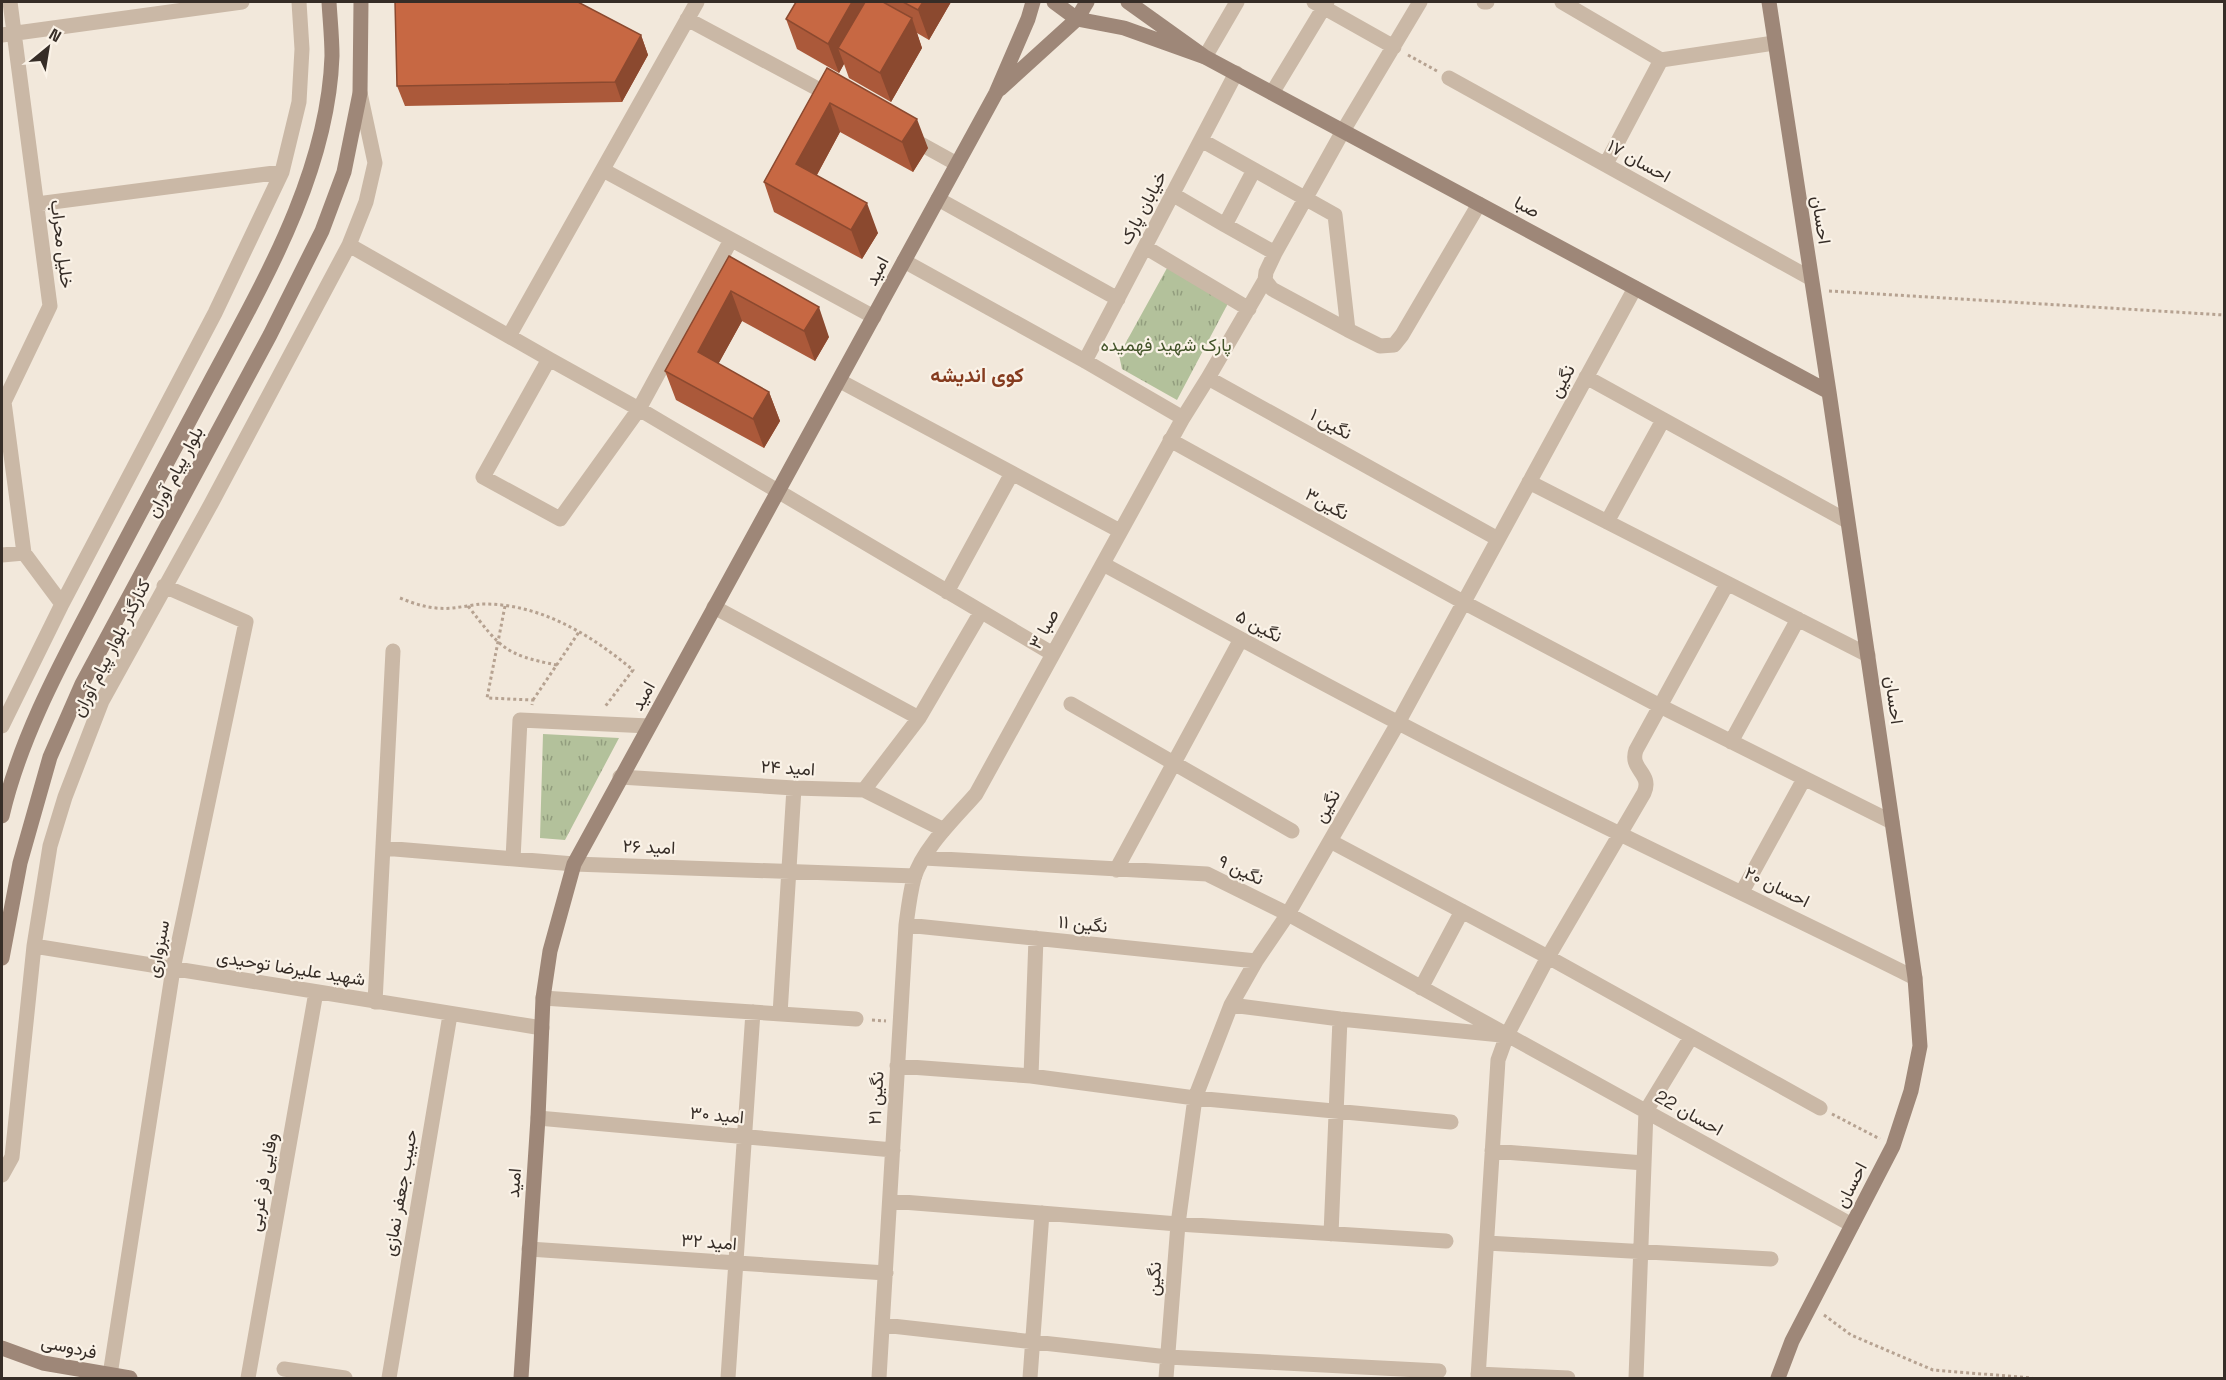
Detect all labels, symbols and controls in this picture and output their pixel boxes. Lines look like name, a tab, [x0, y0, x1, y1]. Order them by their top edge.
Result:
north arrow	[18, 18, 78, 78]
text: N	[45, 24, 65, 47]
street label: احسان ۱۷	[1604, 134, 1675, 187]
street label: خیابان پارک	[1113, 167, 1173, 249]
street label: صبا	[1510, 190, 1544, 223]
street label: احسان	[1806, 194, 1837, 246]
street label: خلیل محراب	[46, 198, 79, 290]
street label: امید	[859, 252, 894, 289]
park label: پارک شهید فهمیده	[1100, 333, 1232, 357]
street label: نگین	[1543, 360, 1580, 401]
district label: کوی اندیشه	[930, 362, 1024, 388]
street label: نگین ۱	[1306, 403, 1356, 444]
street label: بلوار پیام آوران	[141, 422, 209, 522]
street label: نگین۳	[1301, 482, 1353, 525]
street label: کنارگذر بلوار پیام آوران	[66, 575, 156, 721]
street label: نگین ۵	[1232, 604, 1287, 647]
street label: صبا ۳	[1023, 605, 1064, 653]
street label: احسان	[1880, 674, 1909, 725]
street label: امید	[625, 677, 660, 714]
street label: امید ۲۴	[760, 755, 816, 780]
street label: نگین	[1308, 785, 1345, 826]
street label: امید ۲۶	[622, 834, 676, 859]
street label: نگین ۹	[1215, 849, 1268, 890]
street label: احسان ۲۰	[1741, 861, 1814, 912]
street label: نگین ۱۱	[1057, 909, 1109, 938]
street label: سبزواری	[141, 918, 174, 980]
street label: شهید علیرضا توحیدی	[215, 944, 367, 991]
street label: نگین ۲۱	[863, 1071, 888, 1125]
street label: احسان 22	[1651, 1084, 1727, 1141]
street label: امید ۳۰	[689, 1101, 745, 1128]
street label: حبیب جعفر نمازی	[377, 1128, 422, 1258]
street label: وفایی فر غربی	[243, 1131, 282, 1233]
street label: احسان	[1829, 1158, 1872, 1212]
street label: امید	[501, 1167, 526, 1199]
street label: امید ۳۲	[680, 1228, 738, 1255]
street label: نگین	[1141, 1261, 1166, 1297]
street label: فردوسی	[39, 1329, 99, 1364]

